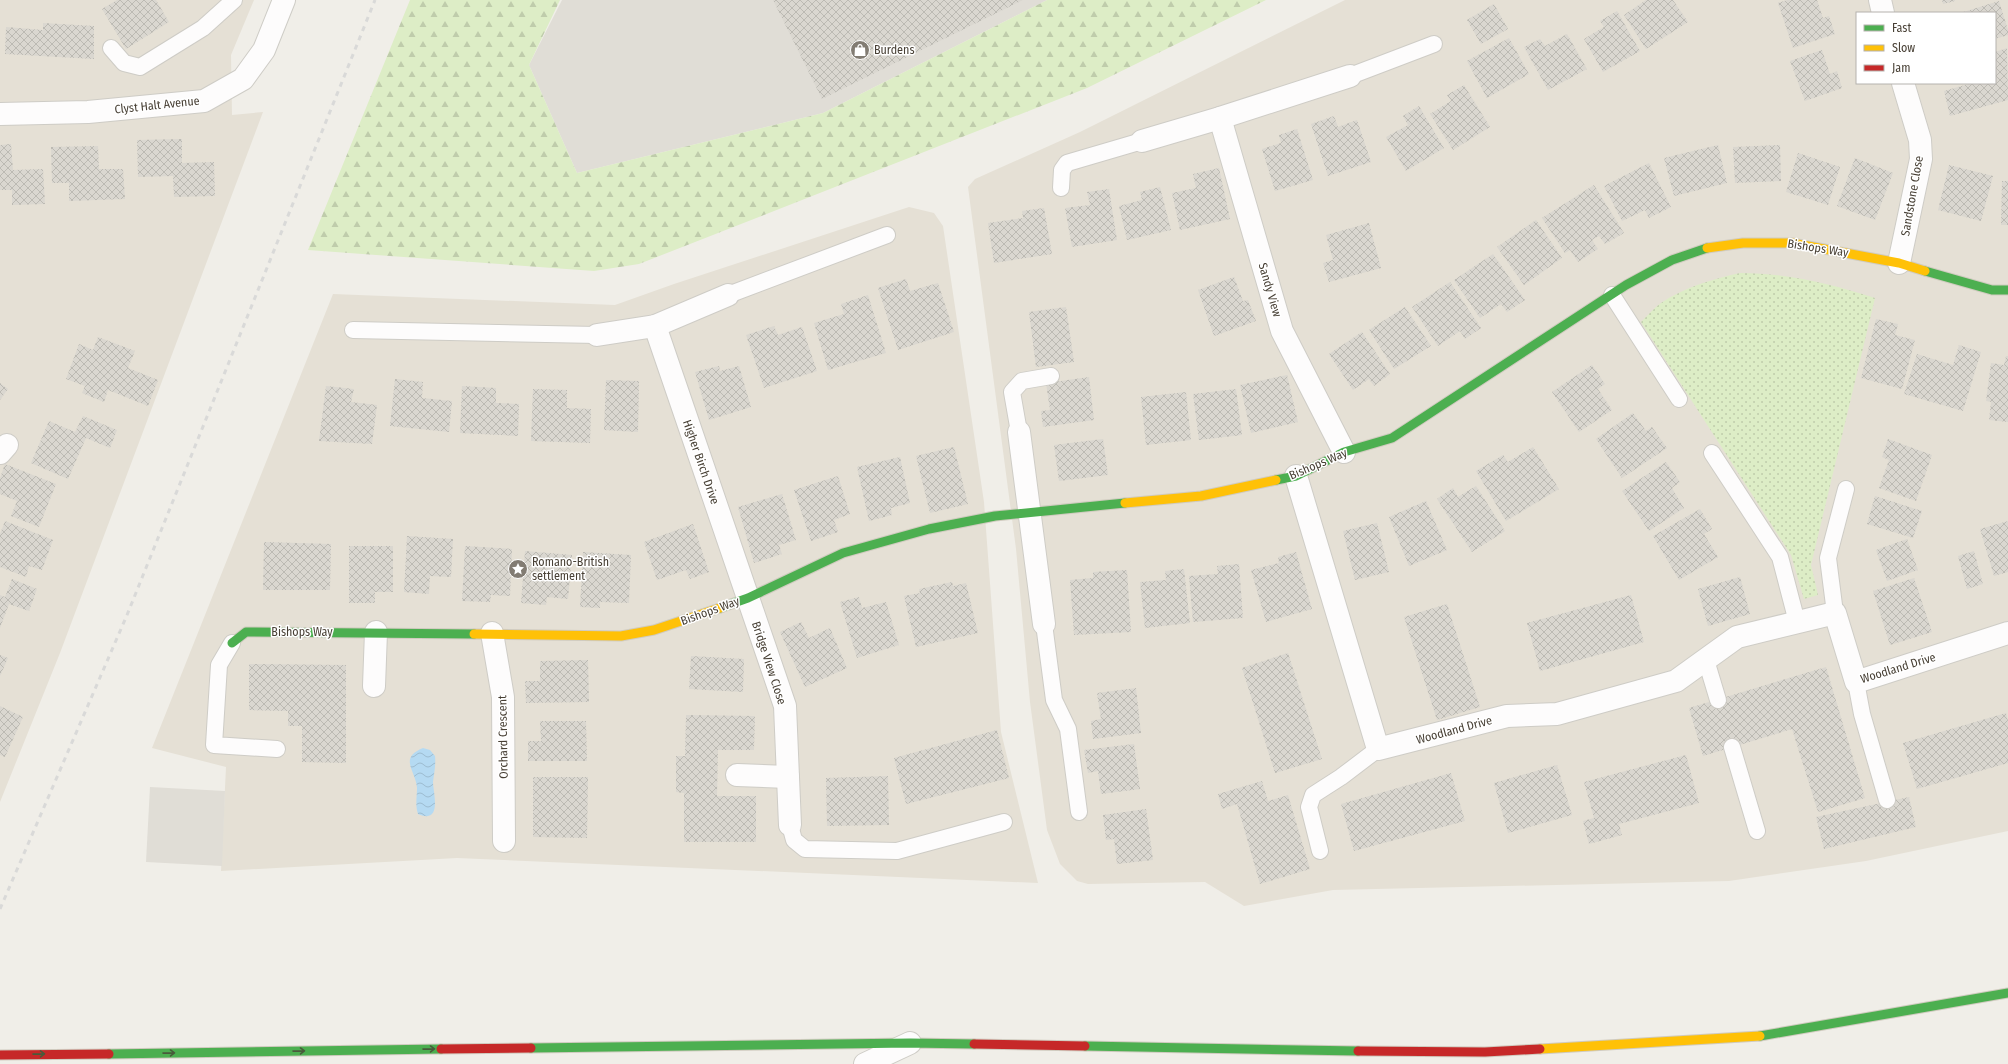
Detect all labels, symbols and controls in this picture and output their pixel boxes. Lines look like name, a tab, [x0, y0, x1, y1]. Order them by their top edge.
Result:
legend	[1856, 12, 1996, 84]
text: Fast	[1892, 21, 1911, 35]
shop icon: Burdens	[849, 39, 871, 61]
text: Slow	[1892, 41, 1915, 55]
place label: Burdens	[874, 43, 915, 57]
text: Jam	[1892, 61, 1910, 75]
street label: Clyst Halt Avenue	[114, 94, 200, 116]
street label: Sandstone Close	[1898, 155, 1926, 237]
street label: Bishops Way	[1787, 236, 1850, 260]
street label: Sandy View	[1256, 261, 1284, 319]
street label: Higher Birch Drive	[680, 418, 722, 506]
street label: Bishops Way	[1287, 445, 1350, 482]
place label: Romano-British settlement	[532, 555, 609, 583]
place icon: Romano-British settlement	[507, 558, 529, 580]
street label: Bishops Way	[679, 594, 742, 628]
street label: Bridge View Close	[749, 620, 789, 706]
street label: Bishops Way	[271, 625, 333, 639]
street label: Woodland Drive	[1859, 650, 1937, 686]
street label: Orchard Crescent	[495, 695, 511, 779]
street label: Woodland Drive	[1415, 713, 1493, 747]
one-way arrow	[422, 1045, 435, 1053]
one-way arrow	[292, 1047, 305, 1055]
one-way arrow	[162, 1049, 175, 1057]
one-way arrow	[32, 1051, 45, 1058]

